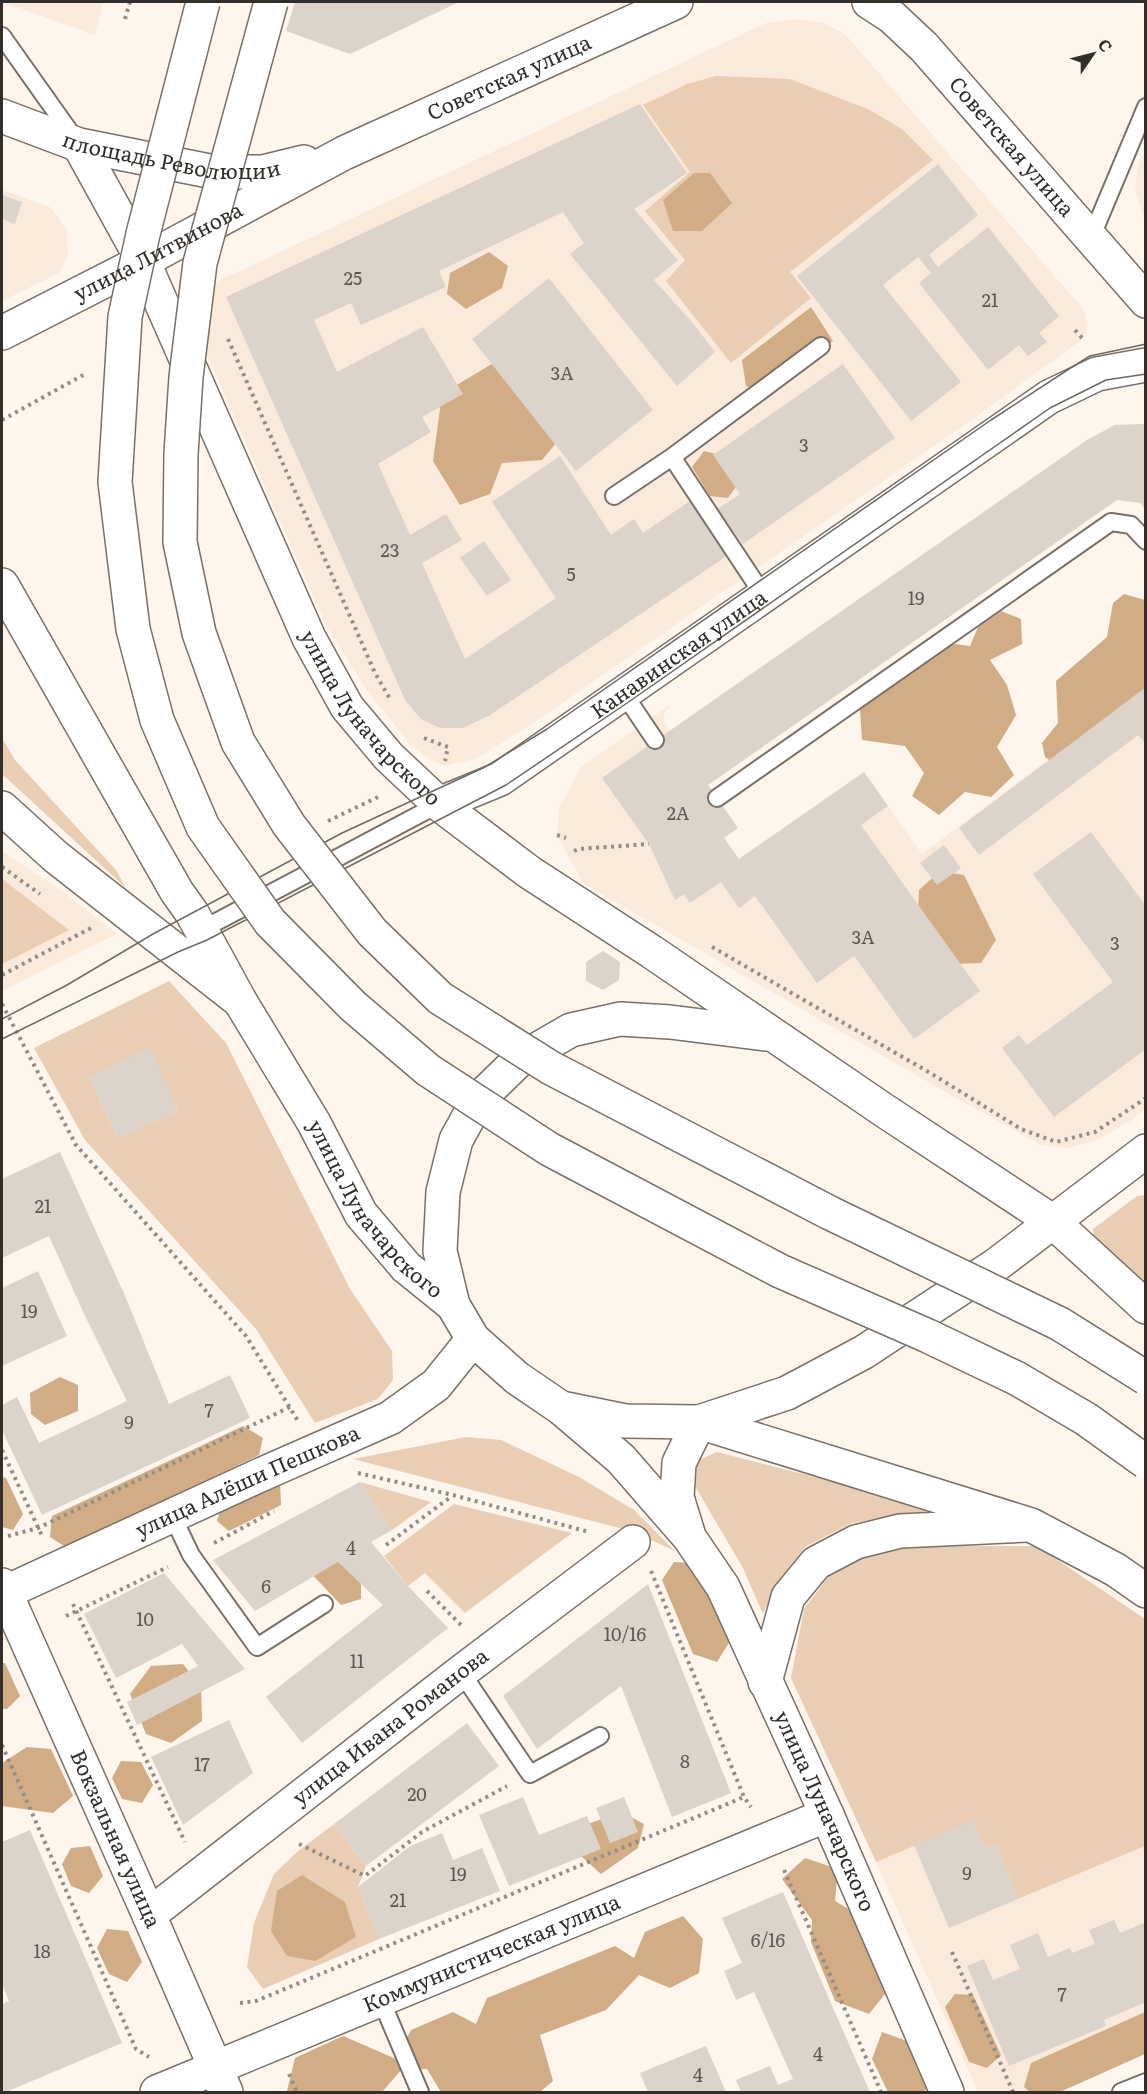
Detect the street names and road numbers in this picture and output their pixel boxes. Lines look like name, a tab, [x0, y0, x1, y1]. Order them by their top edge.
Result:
street label: Советская улица	[421, 24, 596, 126]
street label: Советская улица	[943, 68, 1084, 223]
street label: площадь Революции	[59, 122, 283, 186]
street label: улица Литвинова	[67, 192, 248, 307]
street label: Канавинская улица	[583, 580, 772, 725]
street label: улица Луначарского	[294, 624, 449, 812]
street label: улица Луначарского	[302, 1113, 451, 1304]
street label: улица Алёши Пешкова	[129, 1415, 364, 1544]
street label: улица Ивана Романова	[284, 1639, 494, 1811]
street label: улица Луначарского	[768, 1705, 885, 1916]
street label: Вокзальная улица	[64, 1744, 171, 1933]
street label: Коммунистическая улица	[357, 1884, 625, 2018]

